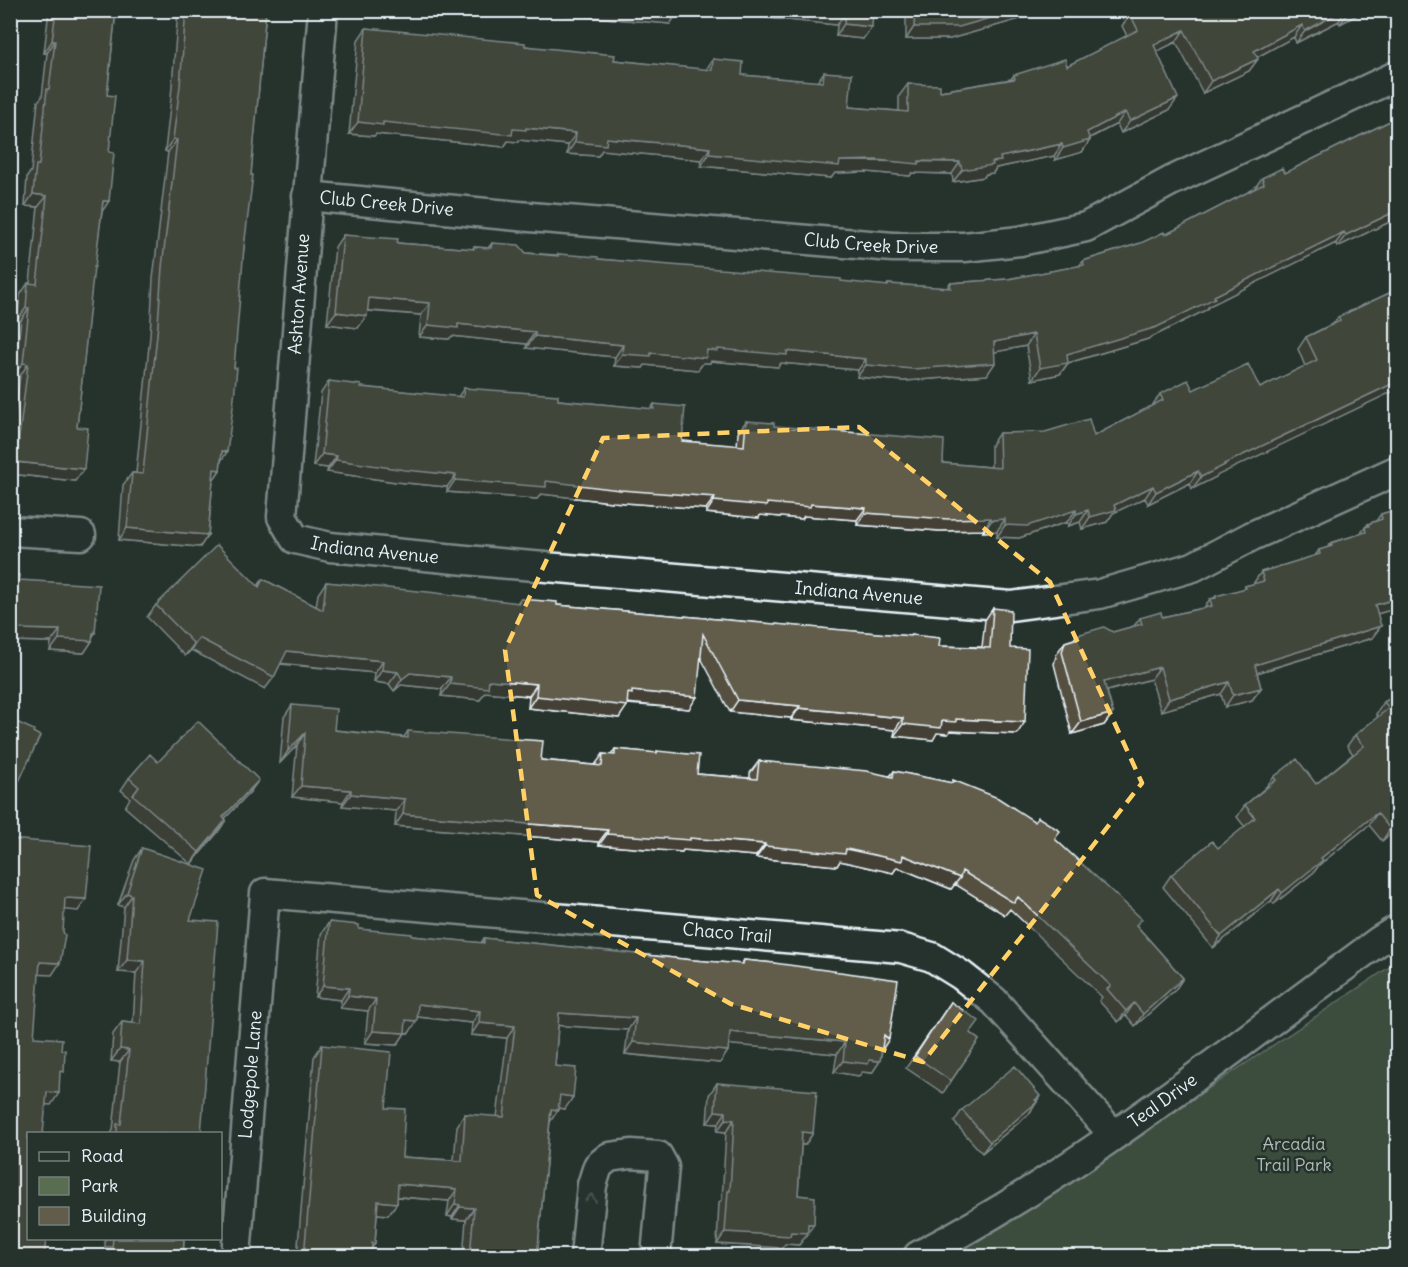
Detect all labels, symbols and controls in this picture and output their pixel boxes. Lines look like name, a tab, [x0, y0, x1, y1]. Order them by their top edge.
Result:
street label: Club Creek Drive	[319, 185, 455, 221]
street label: Club Creek Drive	[803, 228, 938, 258]
street label: Ashton Avenue	[283, 233, 314, 355]
street label: Indiana Avenue	[309, 531, 440, 568]
street label: Indiana Avenue	[794, 576, 924, 610]
street label: Chaco Trail	[682, 917, 773, 948]
street label: Lodgepole Lane	[233, 1010, 267, 1140]
street label: Teal Drive	[1124, 1068, 1201, 1133]
legend	[27, 1132, 222, 1240]
park label: Arcadia Trail Park	[1256, 1132, 1332, 1176]
text: Road	[81, 1144, 124, 1167]
text: Park	[81, 1174, 118, 1197]
one-way arrow	[584, 1194, 597, 1203]
text: Building	[81, 1204, 146, 1227]

